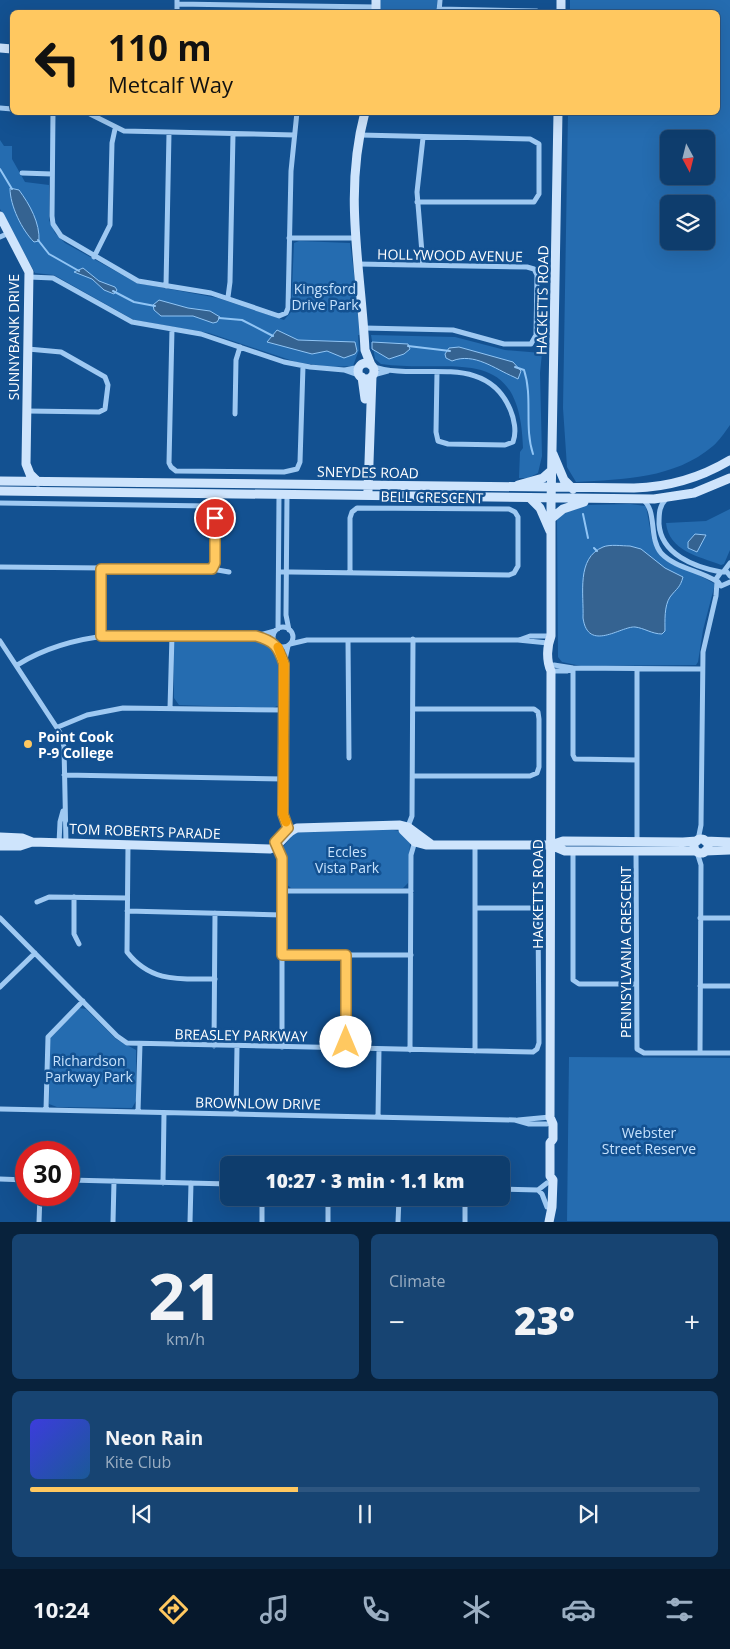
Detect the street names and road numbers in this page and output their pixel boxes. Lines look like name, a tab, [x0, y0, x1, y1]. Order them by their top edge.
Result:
street label: HOLLYWOOD AVENUE	[377, 244, 523, 266]
street label: HACKETTS ROAD	[532, 245, 552, 355]
street label: SUNNYBANK DRIVE	[4, 274, 23, 400]
street label: SNEYDES ROAD	[317, 462, 419, 482]
street label: BELL CRESCENT	[380, 487, 484, 507]
street label: TOM ROBERTS PARADE	[69, 819, 221, 843]
street label: HACKETTS ROAD	[528, 839, 547, 949]
street label: PENNSYLVANIA CRESCENT	[616, 866, 635, 1038]
street label: BREASLEY PARKWAY	[175, 1024, 308, 1046]
street label: BROWNLOW DRIVE	[195, 1092, 321, 1114]

